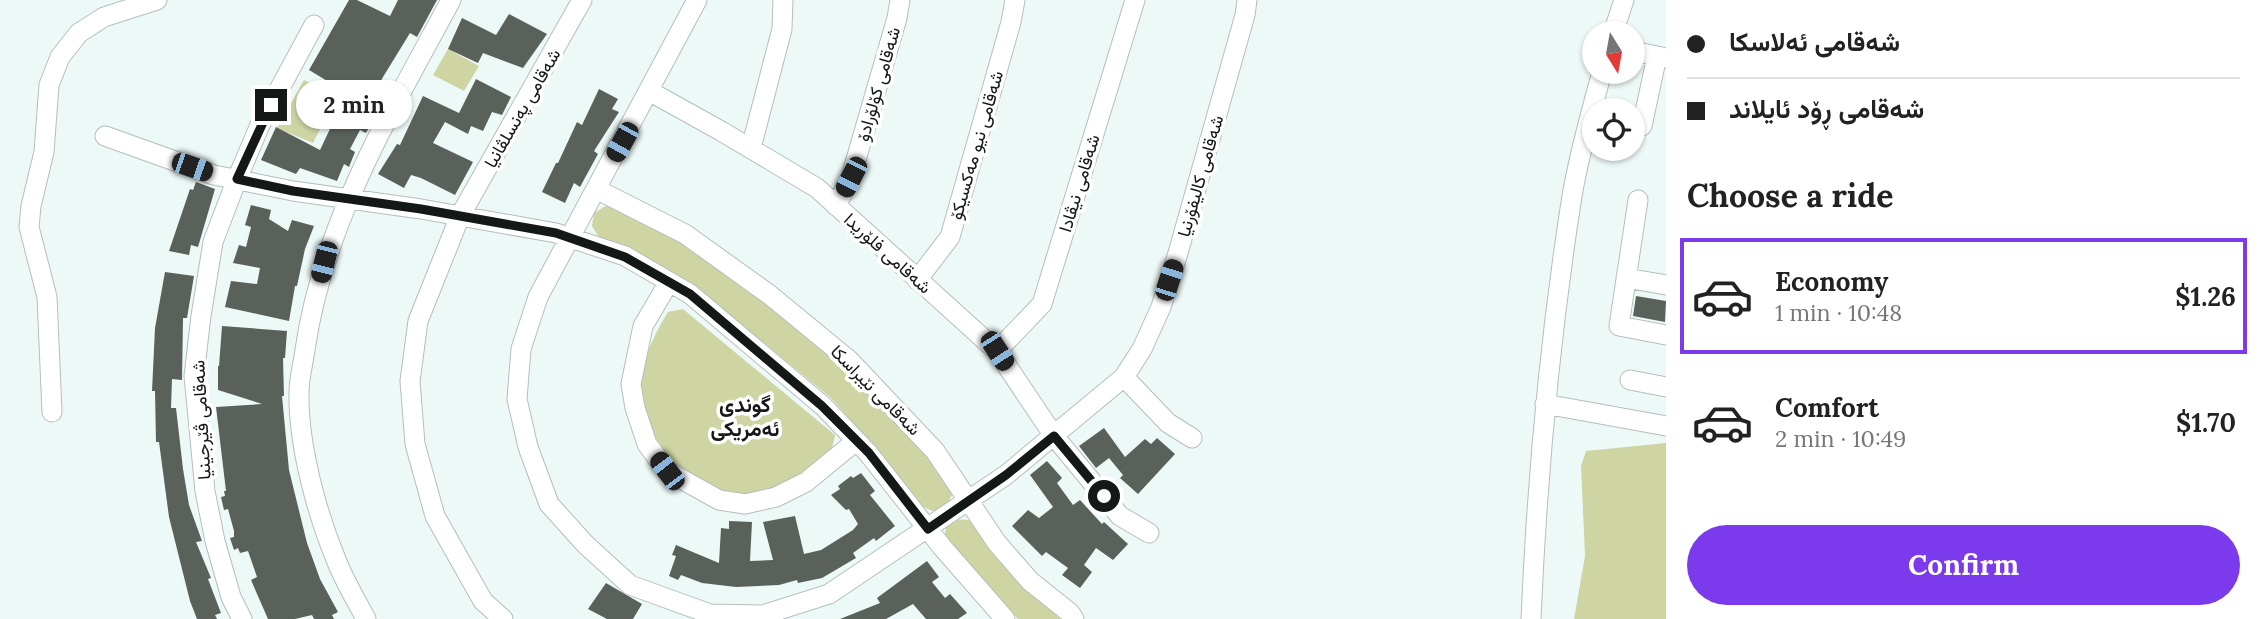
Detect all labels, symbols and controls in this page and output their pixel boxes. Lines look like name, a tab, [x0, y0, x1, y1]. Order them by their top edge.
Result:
north arrow	[1582, 21, 1645, 84]
map controls	[1582, 21, 1645, 161]
street label: شەقامی کۆلۆرادۆ	[851, 24, 905, 144]
text: شەقامی ئەلاسکا	[1729, 25, 1900, 58]
street label: شەقامی پەنسلڤانیا	[479, 44, 566, 172]
street label: شەقامی نیو مەکسیکۆ	[944, 68, 1008, 222]
callout: 2 min	[296, 80, 411, 130]
route end	[255, 89, 287, 121]
text: 2 min	[323, 90, 385, 119]
text: شەقامی ڕۆد ئایلاند	[1729, 92, 1924, 125]
button: locate	[1582, 98, 1645, 161]
street label: شەقامی کالیفۆرنیا	[1172, 113, 1228, 239]
car	[603, 119, 642, 165]
street label: شەقامی نیڤادا	[1053, 131, 1105, 235]
car	[169, 150, 216, 184]
car	[833, 154, 870, 200]
text: Choose a ride	[1687, 175, 1894, 216]
street label: شەقامی فلۆریدا	[839, 208, 937, 298]
car	[309, 239, 340, 285]
car	[1153, 257, 1186, 303]
icon: car	[1691, 265, 1754, 328]
text: Economy	[1775, 265, 1888, 298]
text: $1.26	[2175, 280, 2236, 313]
text: 1 min · 10:48	[1775, 298, 1902, 327]
car	[977, 328, 1018, 374]
street label: شەقامی نێبراسکا	[826, 340, 926, 440]
street label: شەقامی ڤێرجینیا	[186, 360, 216, 480]
district label: گوندی ئەمریکی	[711, 391, 779, 442]
icon: car	[1691, 391, 1754, 454]
text: Comfort	[1775, 391, 1879, 424]
text: $1.70	[2176, 406, 2236, 439]
text: 2 min · 10:49	[1775, 424, 1906, 453]
car	[646, 448, 689, 494]
route start	[1088, 480, 1120, 512]
button: Confirm	[1687, 525, 2240, 605]

